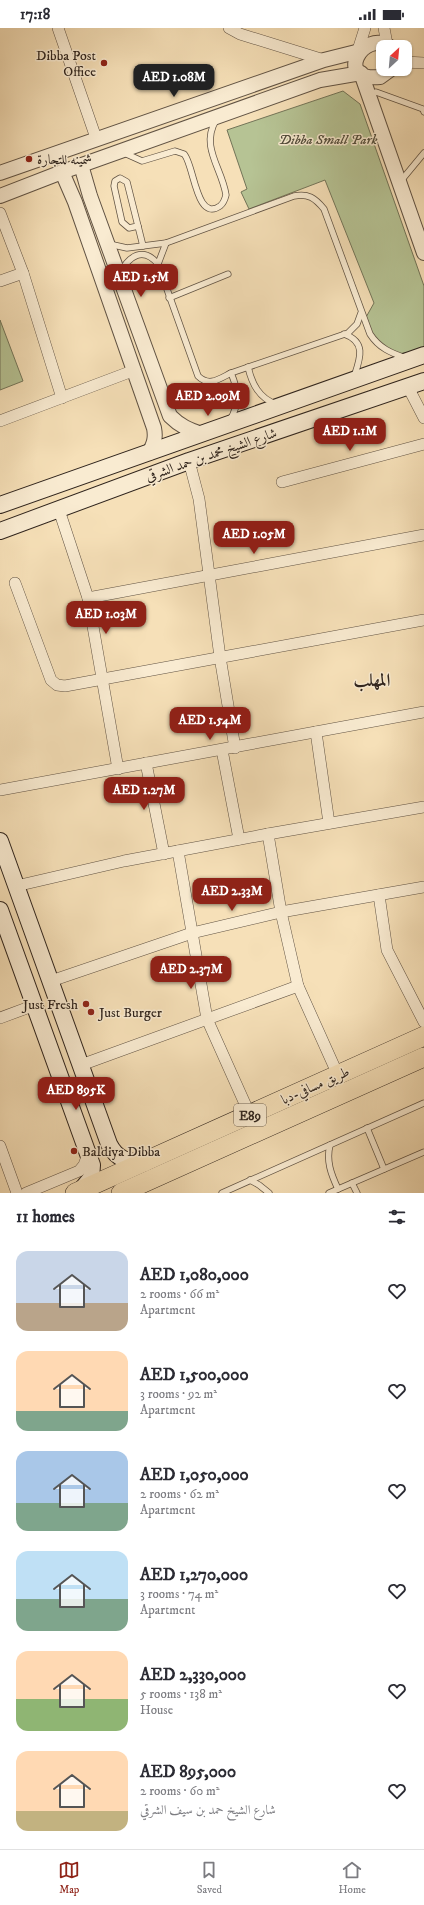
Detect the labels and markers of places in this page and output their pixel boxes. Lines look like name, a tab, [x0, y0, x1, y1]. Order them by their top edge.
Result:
place label: Dibba Post Office	[36, 47, 97, 81]
marker: Dibba Post Office	[99, 58, 109, 68]
pin: AED 1.08M	[128, 64, 220, 98]
place label: شمينه للتجارة	[37, 151, 92, 169]
marker: شمينه للتجارة	[24, 154, 34, 164]
pin: AED 1.5M	[100, 264, 182, 298]
pin: AED 2.09M	[162, 383, 254, 417]
pin: AED 1.1M	[309, 418, 391, 452]
pin: AED 1.05M	[208, 521, 300, 555]
pin: AED 1.03M	[60, 601, 152, 635]
pin: AED 1.54M	[164, 707, 256, 741]
pin: AED 1.27M	[98, 777, 190, 811]
pin: AED 2.33M	[186, 878, 278, 912]
pin: AED 2.37M	[145, 956, 237, 990]
place label: Just Fresh	[21, 996, 79, 1014]
marker: Just Fresh	[81, 999, 91, 1009]
place label: Just Burger	[97, 1004, 163, 1022]
marker: Just Burger	[86, 1007, 96, 1017]
pin: AED 895K	[35, 1077, 117, 1111]
place label: Baldiya Dibba	[82, 1143, 160, 1161]
marker: Baldiya Dibba	[69, 1146, 79, 1156]

